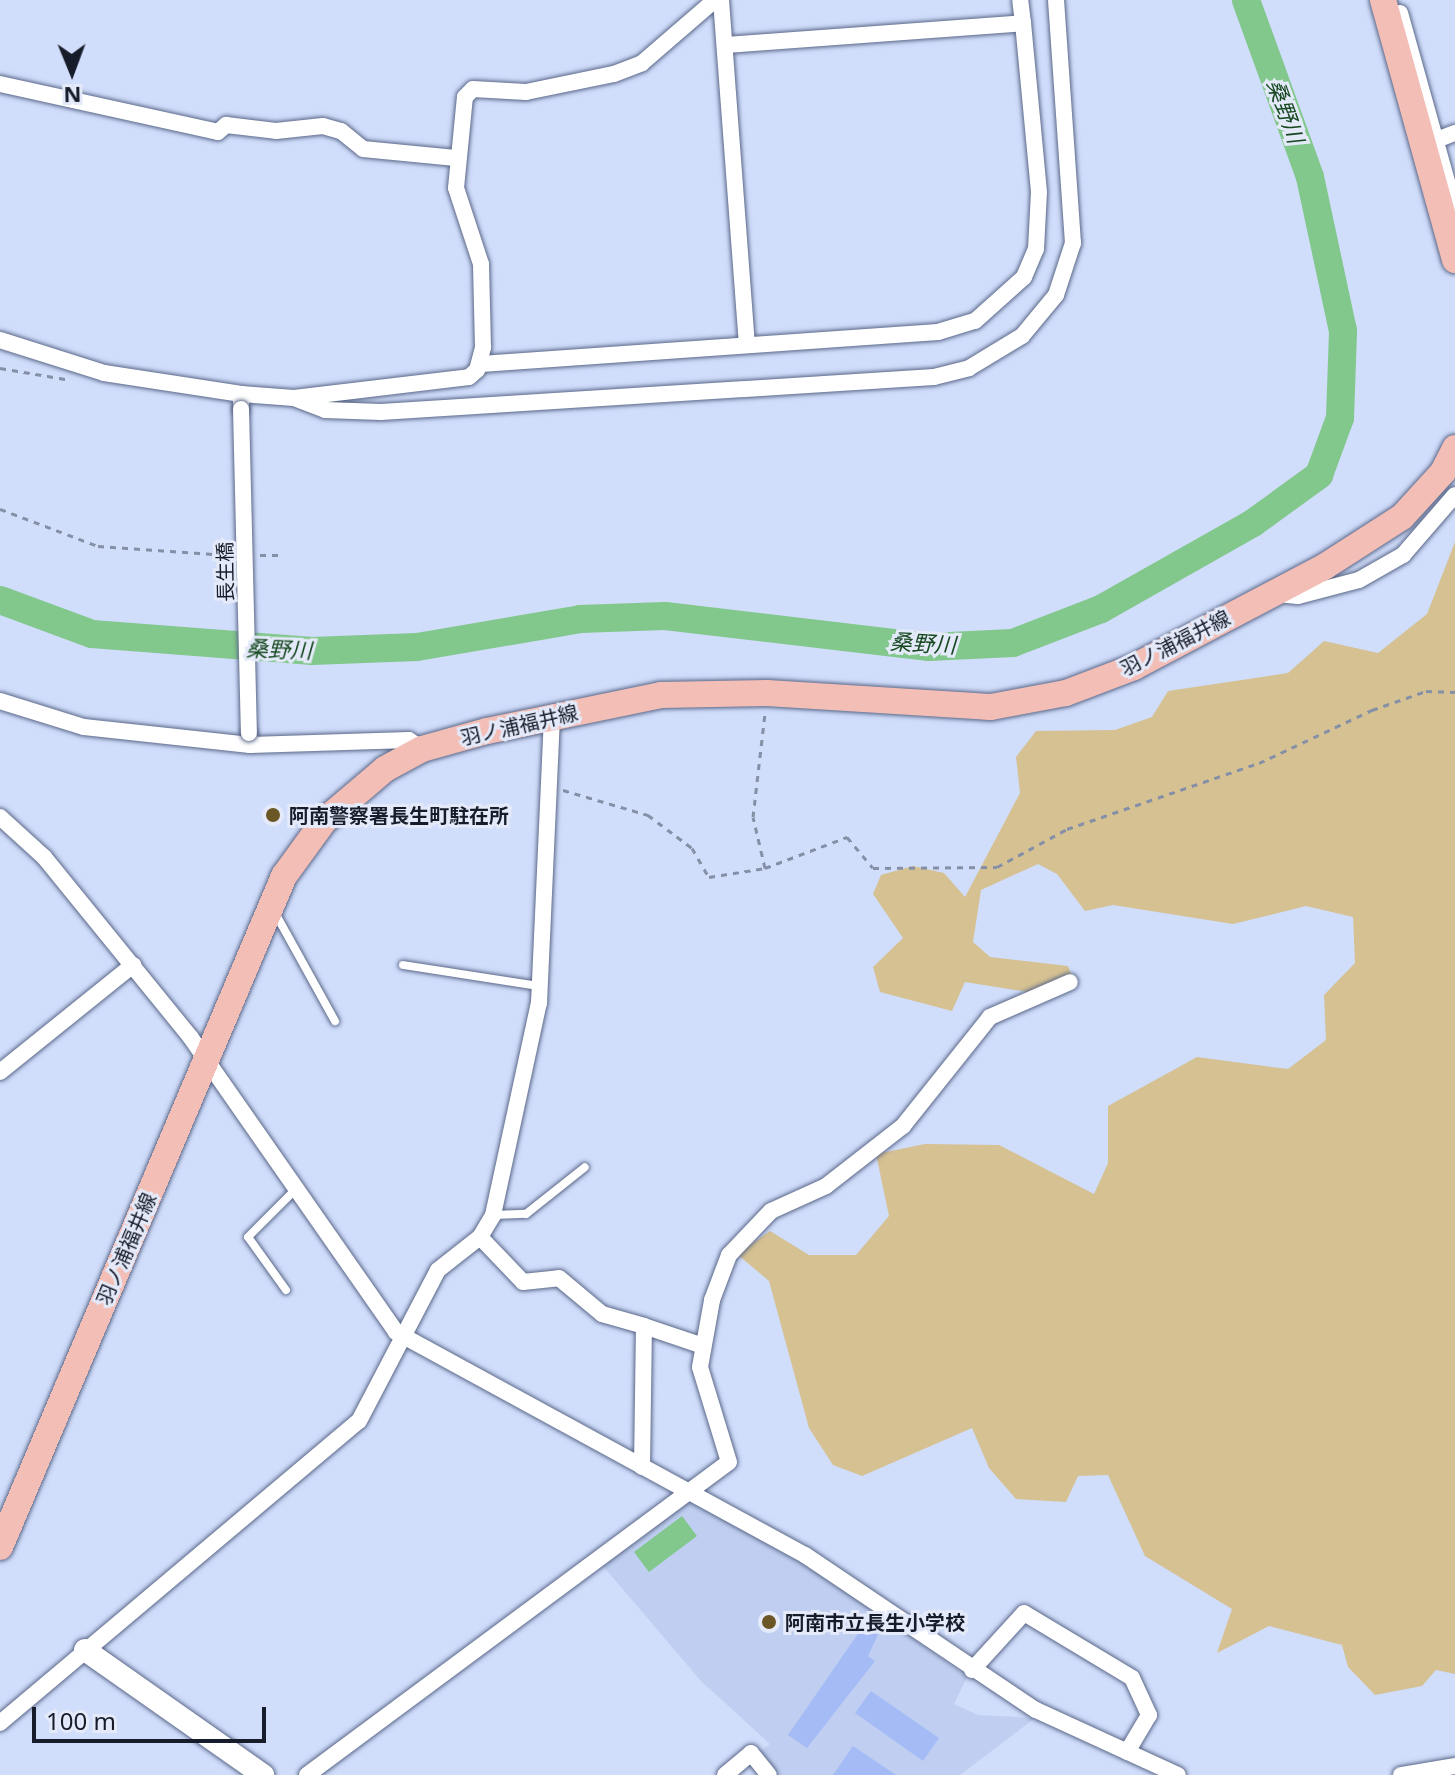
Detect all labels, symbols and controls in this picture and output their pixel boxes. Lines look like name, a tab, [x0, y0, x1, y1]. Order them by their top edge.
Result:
north arrow	[32, 32, 112, 112]
water label: 桑野川	[1262, 75, 1310, 147]
text: N	[63, 81, 82, 111]
street label: 長生橋	[212, 542, 238, 602]
street label: 羽ノ浦福井線	[1116, 605, 1234, 681]
water label: 桑野川	[889, 628, 957, 658]
water label: 桑野川	[246, 635, 312, 663]
street label: 羽ノ浦福井線	[458, 700, 580, 750]
place label: 阿南警察署長生町駐在所	[289, 803, 509, 827]
marker: 阿南警察署長生町駐在所	[264, 806, 282, 824]
street label: 羽ノ浦福井線	[92, 1189, 160, 1309]
place label: 阿南市立長生小学校	[785, 1610, 965, 1634]
marker: 阿南市立長生小学校	[760, 1613, 778, 1631]
scale bar	[36, 1691, 270, 1741]
text: 100 m	[46, 1704, 116, 1737]

